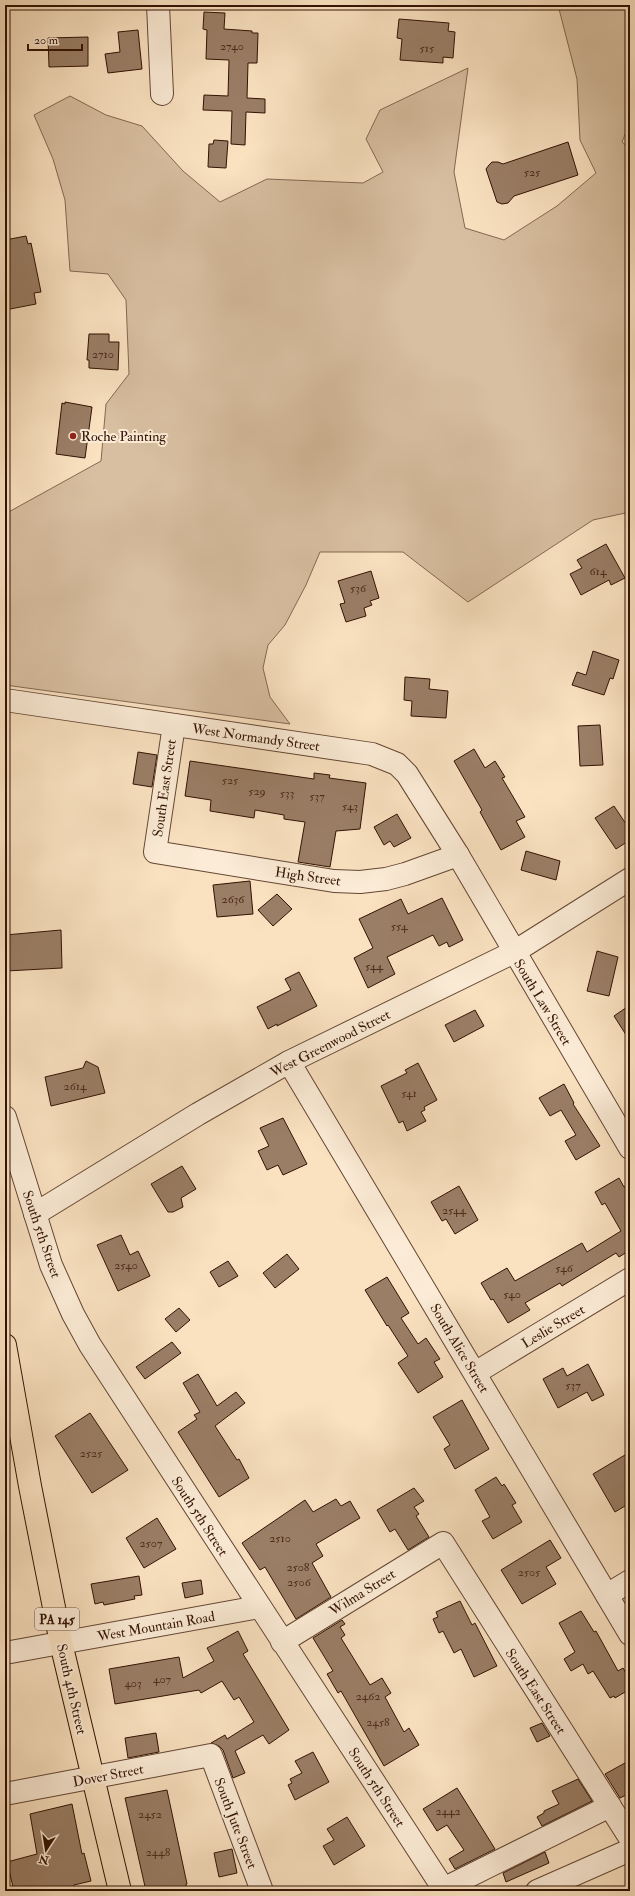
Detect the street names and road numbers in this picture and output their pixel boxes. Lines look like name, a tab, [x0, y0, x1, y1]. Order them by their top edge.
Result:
street label: West Normandy Street	[190, 720, 321, 756]
street label: South East Street	[149, 738, 180, 838]
street label: High Street	[274, 863, 342, 890]
street label: South Law Street	[510, 956, 575, 1049]
street label: West Greenwood Street	[266, 1006, 393, 1082]
street label: South 5th Street	[19, 1188, 65, 1281]
street label: South Alice Street	[426, 1301, 493, 1396]
street label: Leslie Street	[519, 1301, 588, 1352]
street label: South 5th Street	[168, 1473, 232, 1560]
street label: Wilma Street	[325, 1565, 399, 1620]
road number: PA 145	[35, 1608, 79, 1630]
street label: West Mountain Road	[95, 1608, 216, 1645]
street label: South 4th Street	[53, 1642, 90, 1737]
street label: South East Street	[502, 1645, 570, 1738]
street label: South 5th Street	[345, 1744, 409, 1831]
street label: Dover Street	[71, 1760, 145, 1791]
street label: South Jute Street	[210, 1775, 261, 1872]

